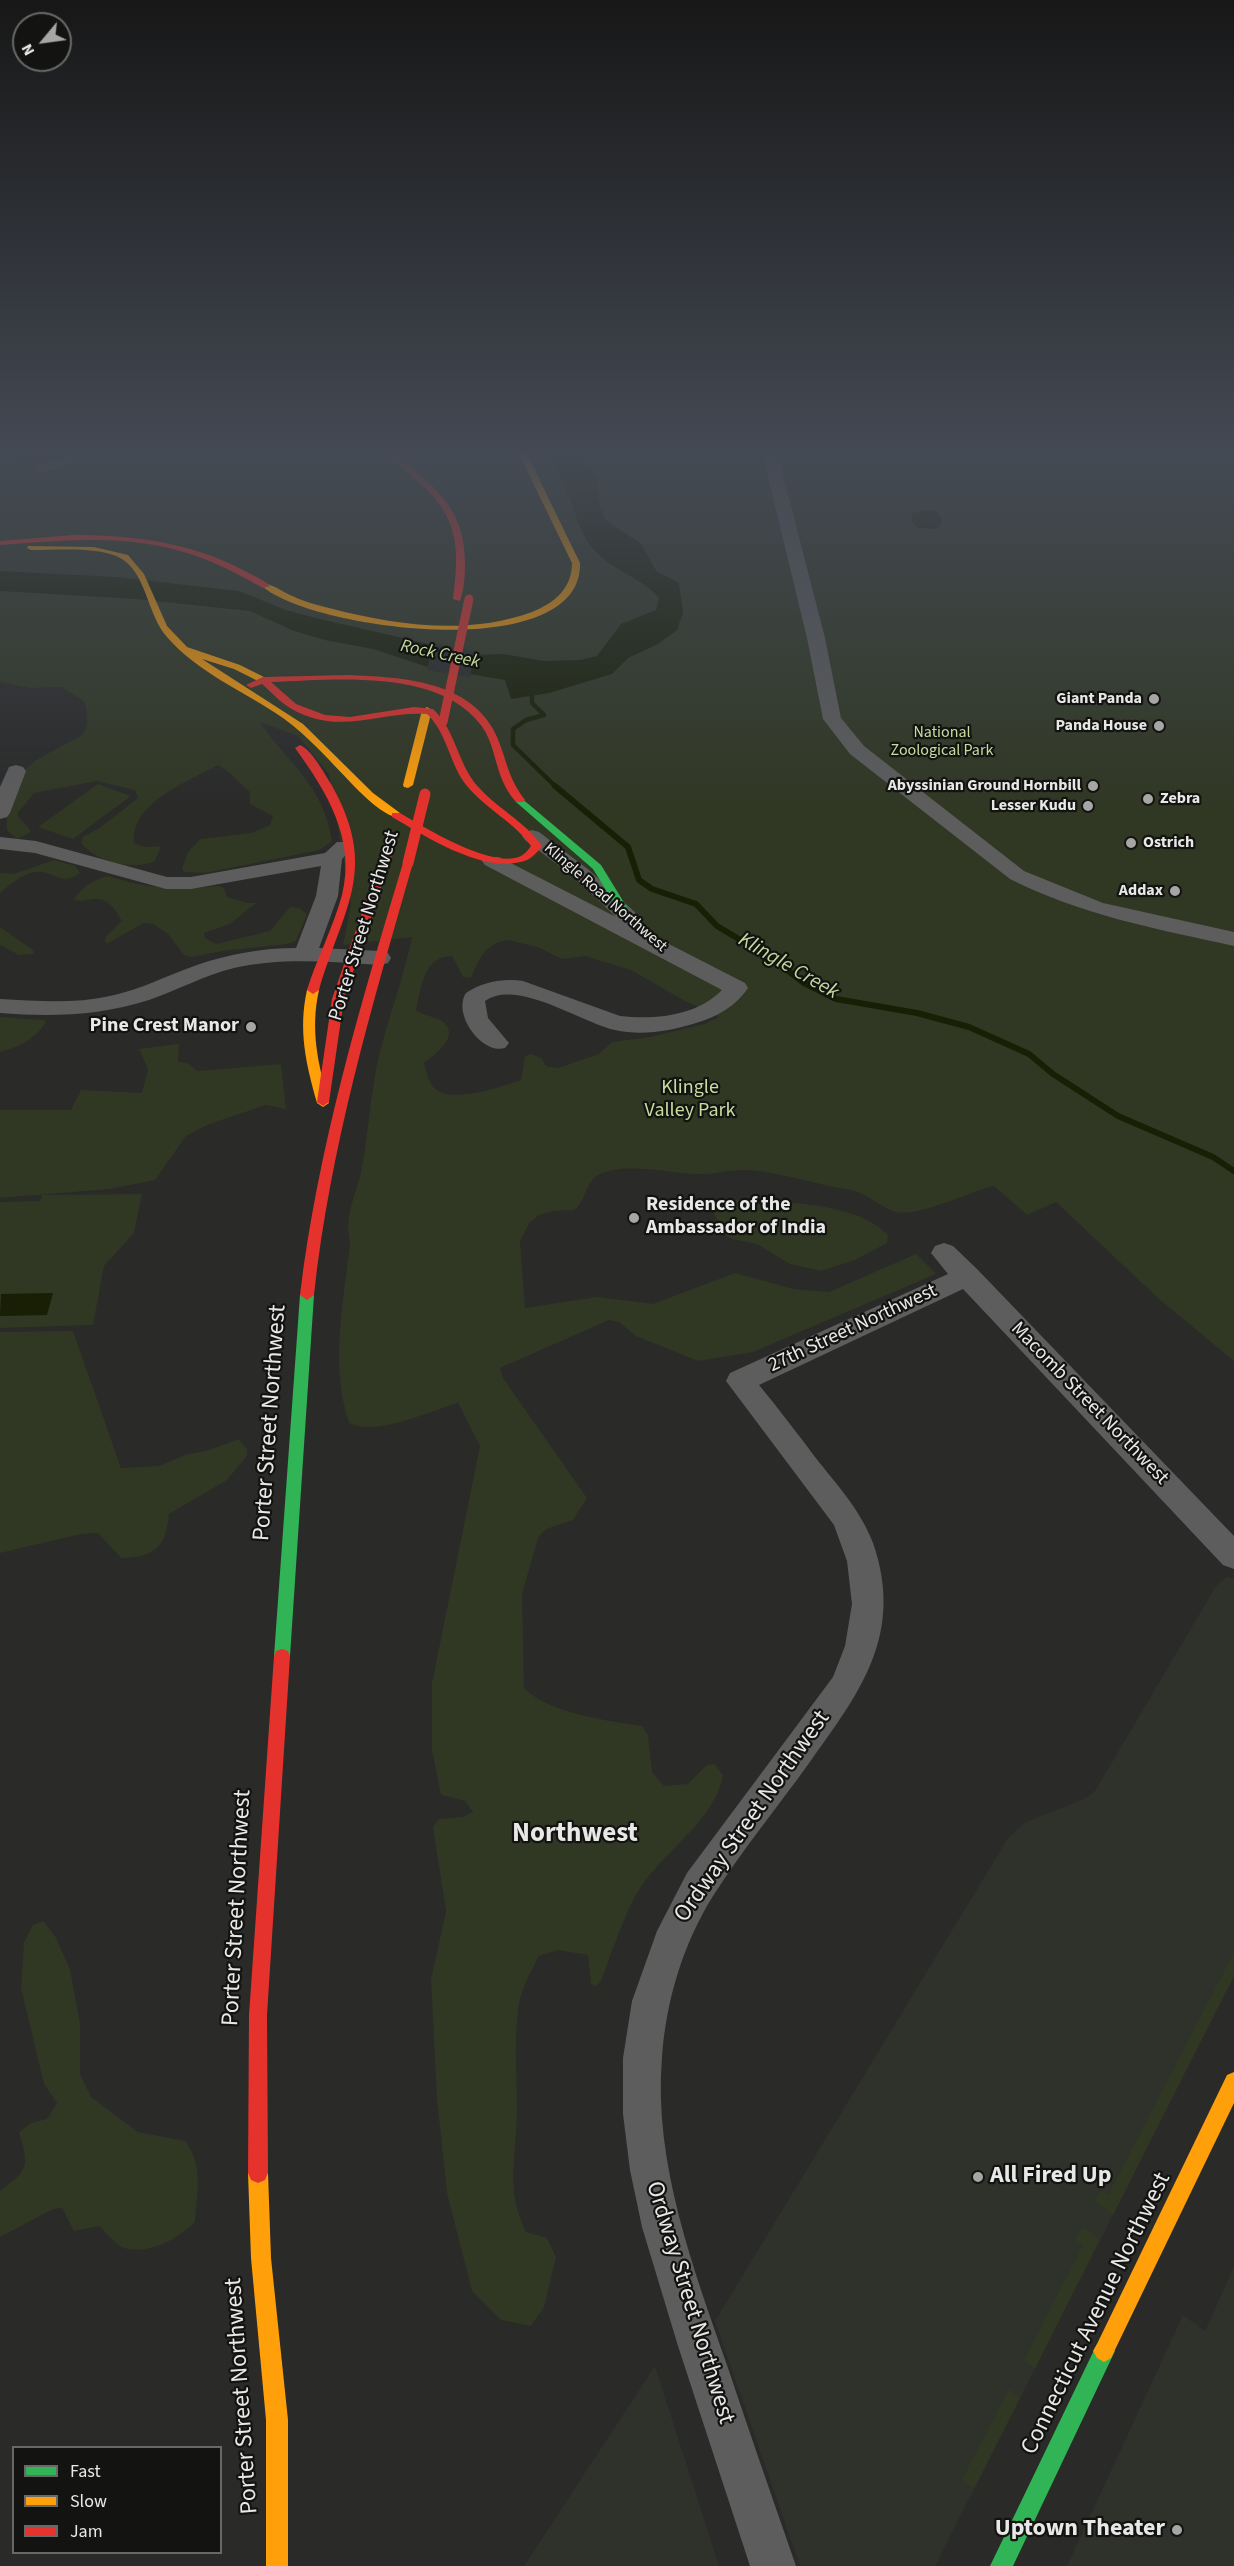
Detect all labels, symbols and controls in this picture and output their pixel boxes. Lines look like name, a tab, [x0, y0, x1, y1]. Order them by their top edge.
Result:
north arrow	[12, 12, 72, 72]
text: N	[16, 40, 40, 60]
water label: Rock Creek	[398, 636, 482, 674]
place label: Giant Panda	[1056, 689, 1142, 709]
marker: Giant Panda	[1147, 692, 1161, 706]
place label: Panda House	[1055, 716, 1147, 736]
marker: Panda House	[1152, 719, 1166, 733]
park label: National Zoological Park	[891, 723, 993, 761]
place label: Abyssinian Ground Hornbill	[888, 776, 1081, 796]
marker: Abyssinian Ground Hornbill	[1086, 779, 1100, 793]
place label: Zebra	[1160, 789, 1200, 809]
marker: Zebra	[1141, 792, 1155, 806]
place label: Lesser Kudu	[991, 796, 1076, 816]
marker: Lesser Kudu	[1081, 799, 1095, 813]
street label: Porter Street Northwest	[325, 828, 405, 1024]
place label: Ostrich	[1143, 833, 1194, 853]
marker: Ostrich	[1124, 836, 1138, 850]
street label: Klingle Road Northwest	[540, 839, 670, 957]
place label: Addax	[1119, 881, 1163, 901]
marker: Addax	[1168, 884, 1182, 898]
water label: Klingle Creek	[733, 928, 843, 1006]
place label: Pine Crest Manor	[90, 1015, 239, 1039]
marker: Pine Crest Manor	[244, 1020, 258, 1034]
park label: Klingle Valley Park	[645, 1077, 735, 1124]
place label: Residence of the Ambassador of India	[646, 1194, 826, 1241]
marker: Residence of the Ambassador of India	[627, 1211, 641, 1225]
street label: 27th Street Northwest	[765, 1279, 941, 1379]
street label: Porter Street Northwest	[248, 1304, 294, 1542]
street label: Macomb Street Northwest	[1005, 1318, 1173, 1490]
street label: Ordway Street Northwest	[669, 1705, 837, 1929]
street label: Porter Street Northwest	[217, 1789, 259, 2027]
district label: Northwest	[512, 1819, 638, 1851]
place label: All Fired Up	[990, 2163, 1111, 2191]
street label: Connecticut Avenue Northwest	[1016, 2168, 1178, 2460]
marker: All Fired Up	[971, 2170, 985, 2184]
street label: Ordway Street Northwest	[638, 2178, 740, 2428]
street label: Porter Street Northwest	[220, 2277, 266, 2515]
legend	[12, 2446, 222, 2554]
text: Fast	[70, 2459, 101, 2484]
text: Slow	[70, 2489, 107, 2514]
place label: Uptown Theater	[995, 2516, 1165, 2544]
text: Jam	[70, 2519, 103, 2544]
marker: Uptown Theater	[1170, 2523, 1184, 2537]

